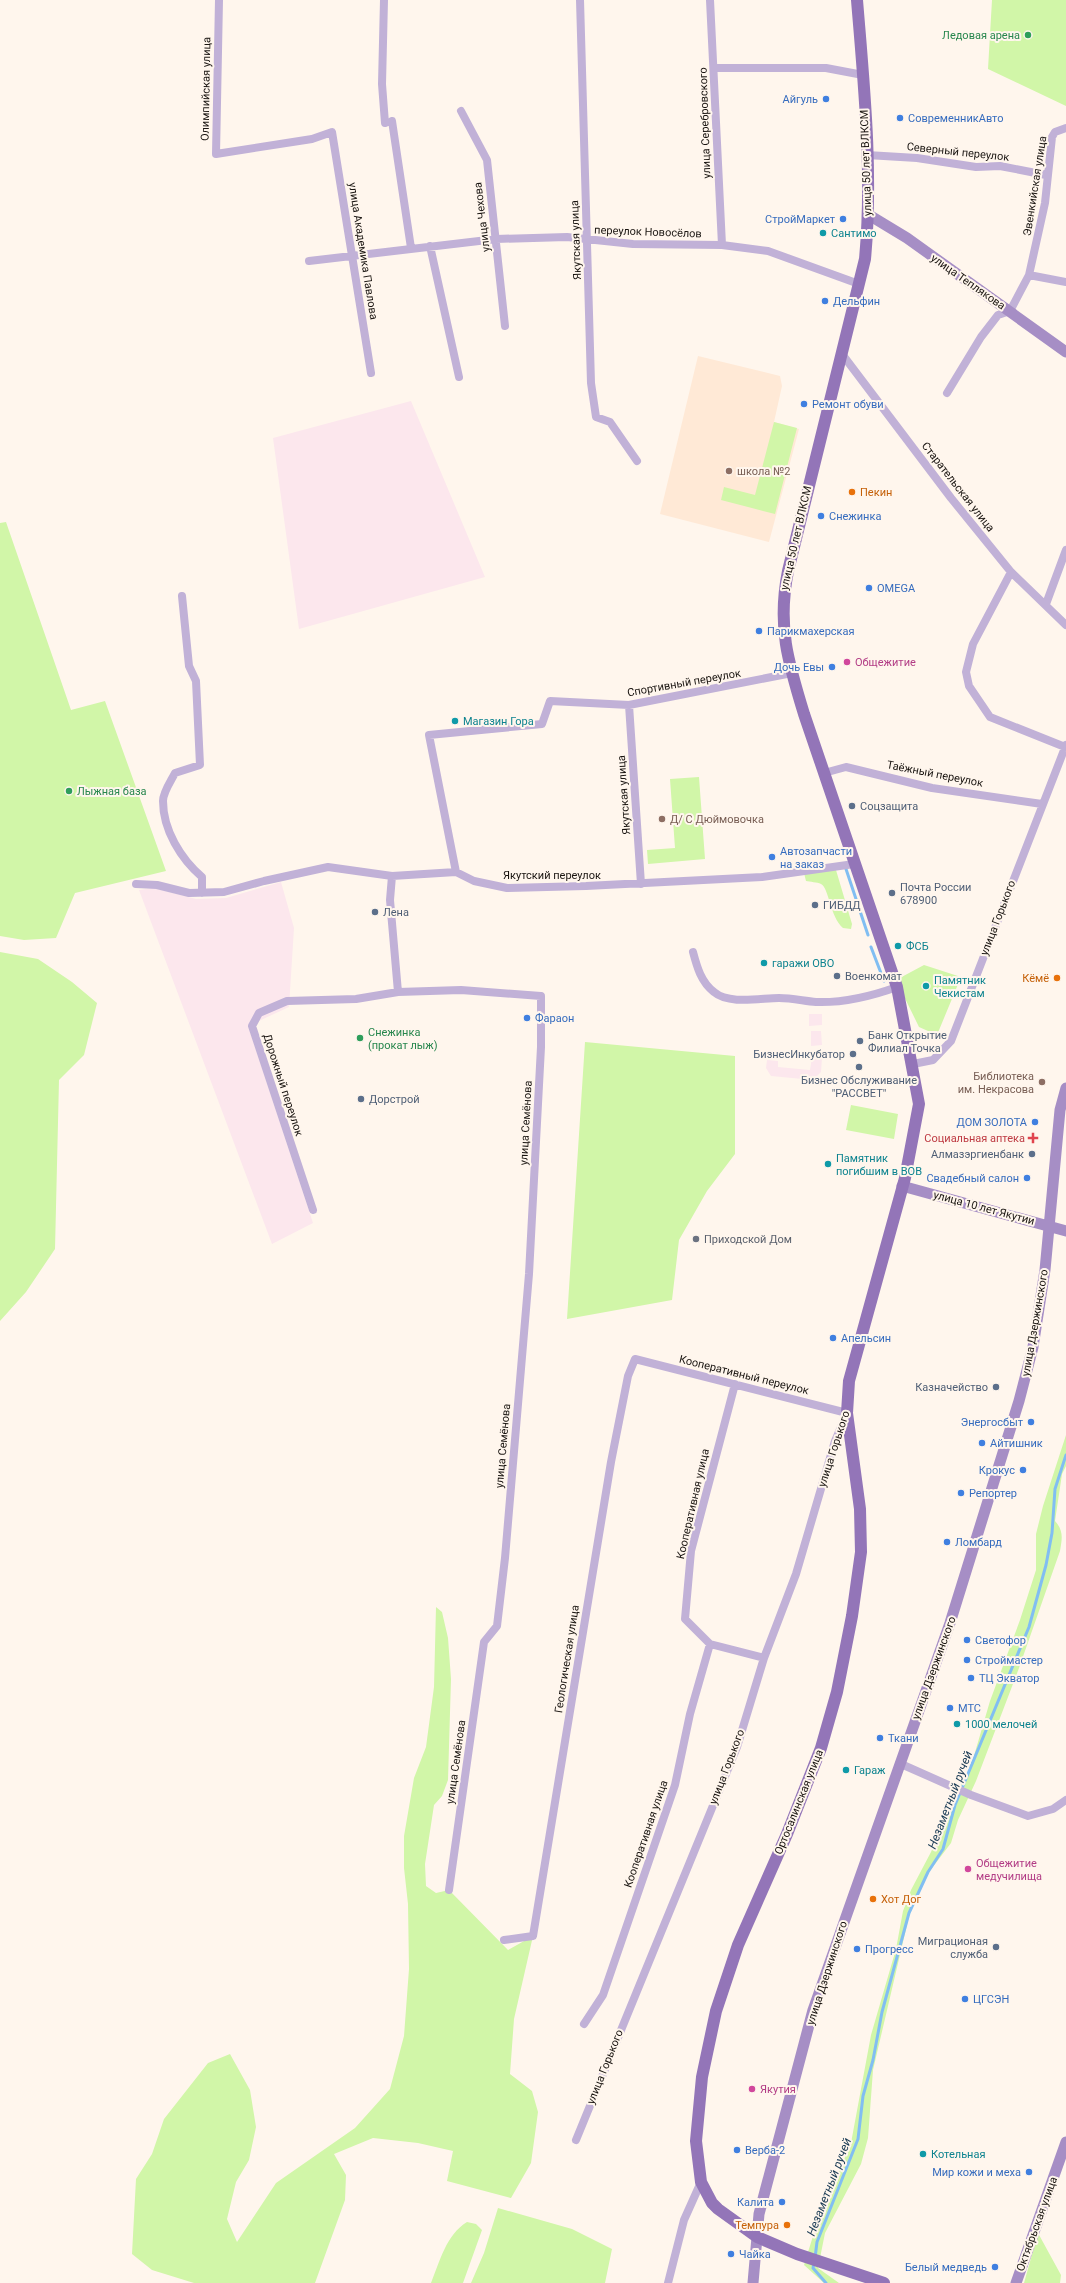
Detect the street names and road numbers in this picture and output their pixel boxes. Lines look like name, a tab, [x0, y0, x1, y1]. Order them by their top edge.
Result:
street label: Олимпийская улица	[199, 37, 213, 141]
street label: улица Серебровского	[697, 67, 713, 179]
street label: улица 50 лет ВЛКСМ	[858, 110, 874, 216]
street label: Эвенкийская улица	[1021, 135, 1049, 237]
street label: Северный переулок	[906, 140, 1010, 164]
street label: улица Академика Павлова	[346, 181, 380, 321]
street label: улица Чехова	[471, 181, 493, 253]
street label: Якутская улица	[568, 200, 584, 280]
street label: переулок Новосёлов	[594, 224, 702, 240]
street label: улица Теплякова	[928, 252, 1008, 312]
street label: Старательская улица	[919, 440, 997, 534]
street label: улица 50 лет ВЛКСМ	[778, 485, 814, 591]
street label: Спортивный переулок	[626, 667, 742, 699]
street label: Якутская улица	[615, 755, 633, 835]
street label: Таёжный переулок	[886, 758, 984, 790]
street label: Якутский переулок	[503, 869, 601, 882]
street label: улица Горького	[978, 879, 1018, 957]
street label: Дорожный переулок	[260, 1032, 306, 1138]
street label: улица Семёнова	[517, 1080, 535, 1166]
street label: улица 10 лет Якутии	[932, 1188, 1036, 1228]
street label: улица Дзержинского	[1019, 1268, 1051, 1378]
street label: Кооперативный переулок	[678, 1353, 810, 1397]
street label: улица Семёнова	[493, 1403, 513, 1489]
street label: улица Горького	[816, 1409, 852, 1489]
street label: Кооперативная улица	[674, 1448, 712, 1560]
street label: Геологическая улица	[552, 1604, 582, 1714]
street label: улица Дзержинского	[909, 1615, 959, 1721]
street label: улица Семёнова	[444, 1719, 468, 1805]
street label: улица Горького	[707, 1728, 747, 1806]
street label: Ортосалинская улица	[772, 1748, 826, 1856]
street label: Кооперативная улица	[621, 1778, 671, 1890]
street label: улица Дзержинского	[804, 1919, 850, 2027]
street label: улица Горького	[584, 2028, 626, 2106]
street label: Октябрьская улица	[1014, 2175, 1060, 2273]

